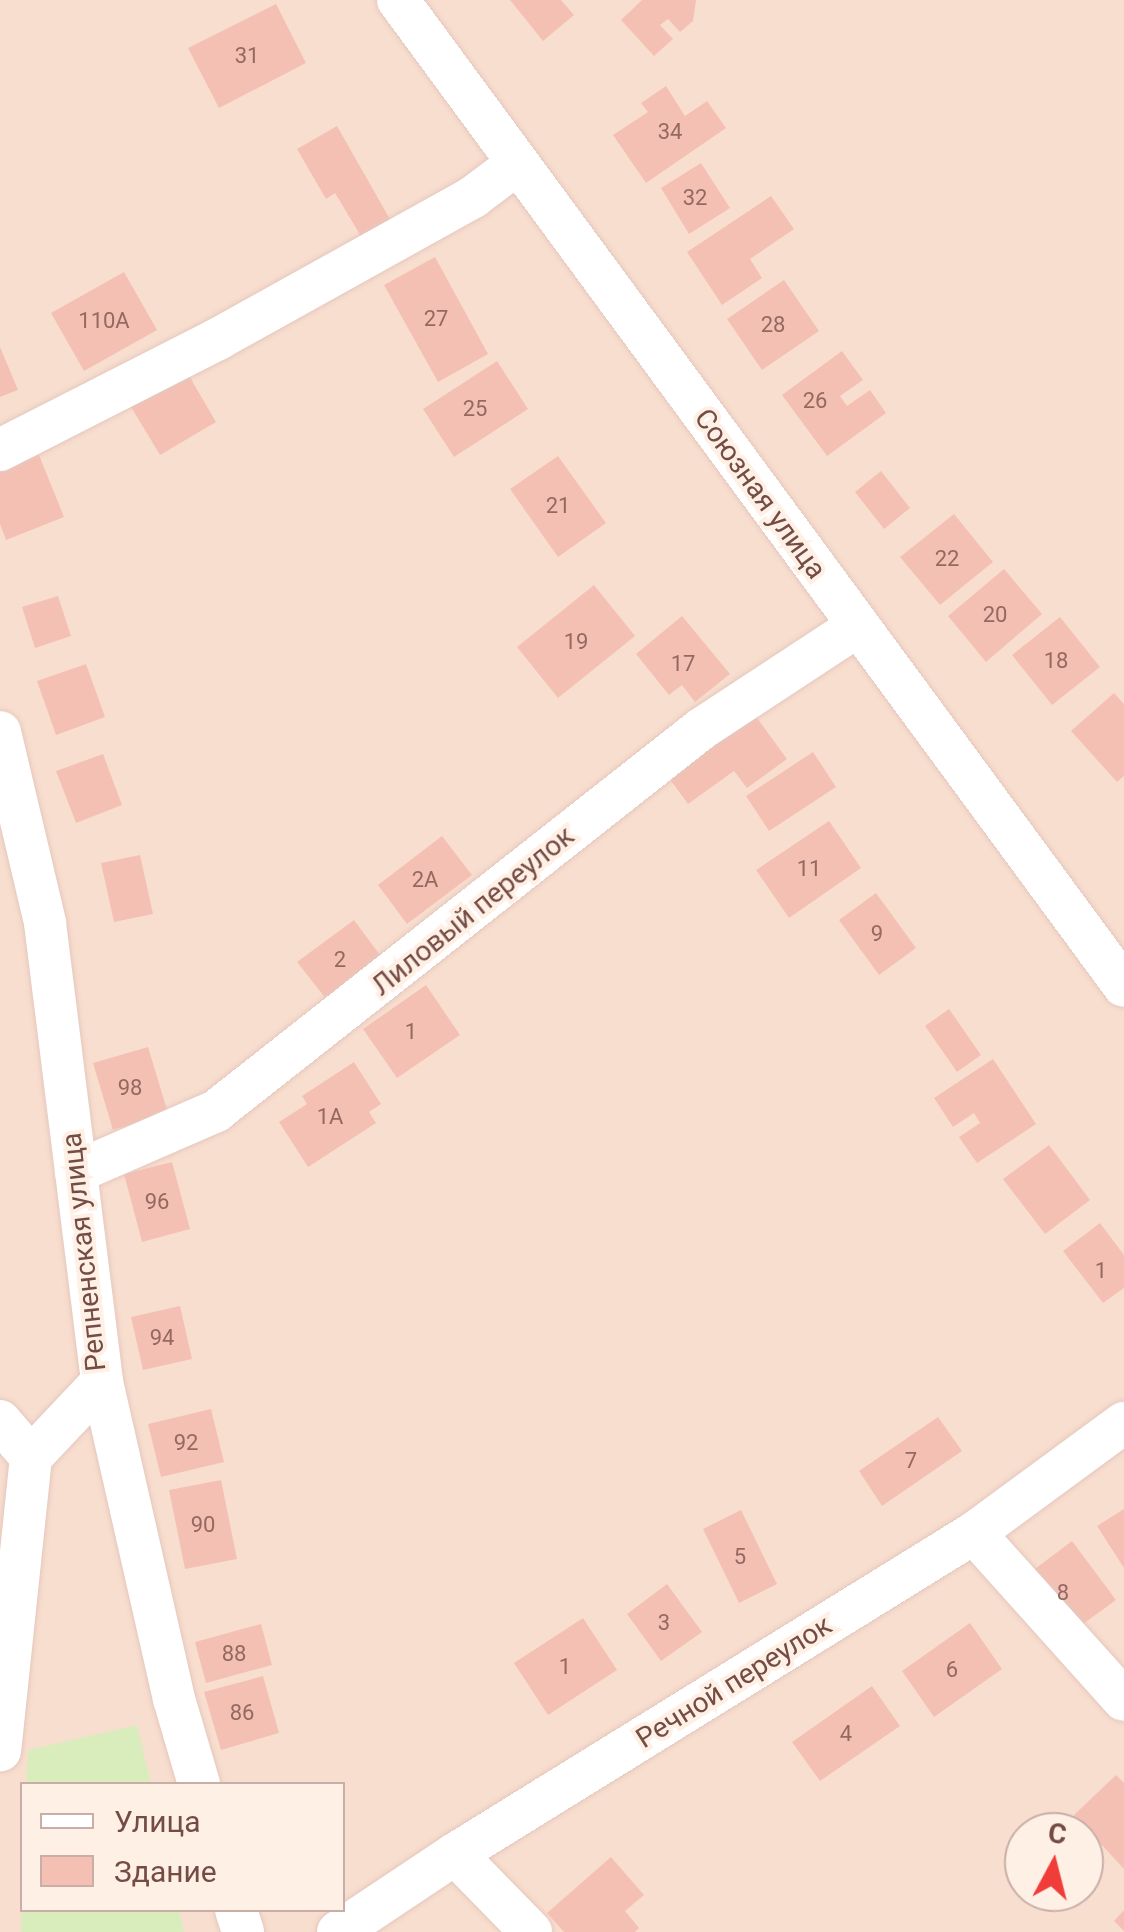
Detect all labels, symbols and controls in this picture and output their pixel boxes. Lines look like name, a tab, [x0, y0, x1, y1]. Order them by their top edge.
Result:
house number: 31	[235, 43, 259, 69]
house number: 34	[658, 119, 682, 145]
house number: 32	[683, 185, 707, 211]
house number: 27	[424, 306, 448, 332]
house number: 110А	[78, 308, 130, 334]
house number: 28	[761, 312, 785, 338]
house number: 26	[803, 388, 827, 414]
house number: 25	[463, 396, 487, 422]
street label: Союзная улица	[687, 402, 833, 586]
house number: 21	[546, 493, 570, 519]
house number: 22	[935, 546, 959, 572]
house number: 20	[983, 602, 1007, 628]
house number: 19	[564, 629, 588, 655]
house number: 18	[1044, 648, 1068, 674]
house number: 17	[671, 651, 695, 677]
street label: Лиловый переулок	[365, 819, 581, 1003]
house number: 11	[797, 856, 821, 882]
house number: 2А	[412, 867, 438, 893]
house number: 9	[871, 921, 883, 947]
house number: 2	[334, 947, 346, 973]
house number: 1	[405, 1019, 417, 1045]
house number: 98	[118, 1075, 142, 1101]
house number: 1А	[317, 1104, 343, 1130]
street label: Репненская улица	[55, 1131, 113, 1373]
house number: 96	[145, 1189, 169, 1215]
house number: 1	[1095, 1258, 1107, 1284]
house number: 94	[150, 1325, 174, 1351]
house number: 92	[174, 1430, 198, 1456]
house number: 7	[905, 1448, 917, 1474]
house number: 90	[191, 1512, 215, 1538]
house number: 5	[734, 1544, 746, 1570]
house number: 8	[1057, 1580, 1069, 1606]
street label: Речной переулок	[630, 1608, 838, 1756]
house number: 3	[658, 1610, 670, 1636]
house number: 88	[222, 1641, 246, 1667]
house number: 1	[559, 1654, 571, 1680]
house number: 6	[946, 1657, 958, 1683]
house number: 86	[230, 1700, 254, 1726]
house number: 4	[840, 1721, 852, 1747]
legend	[20, 1782, 345, 1912]
text: Улица	[114, 1804, 201, 1839]
north arrow	[1004, 1812, 1104, 1912]
text: С	[1046, 1816, 1069, 1851]
text: Здание	[114, 1854, 217, 1889]

